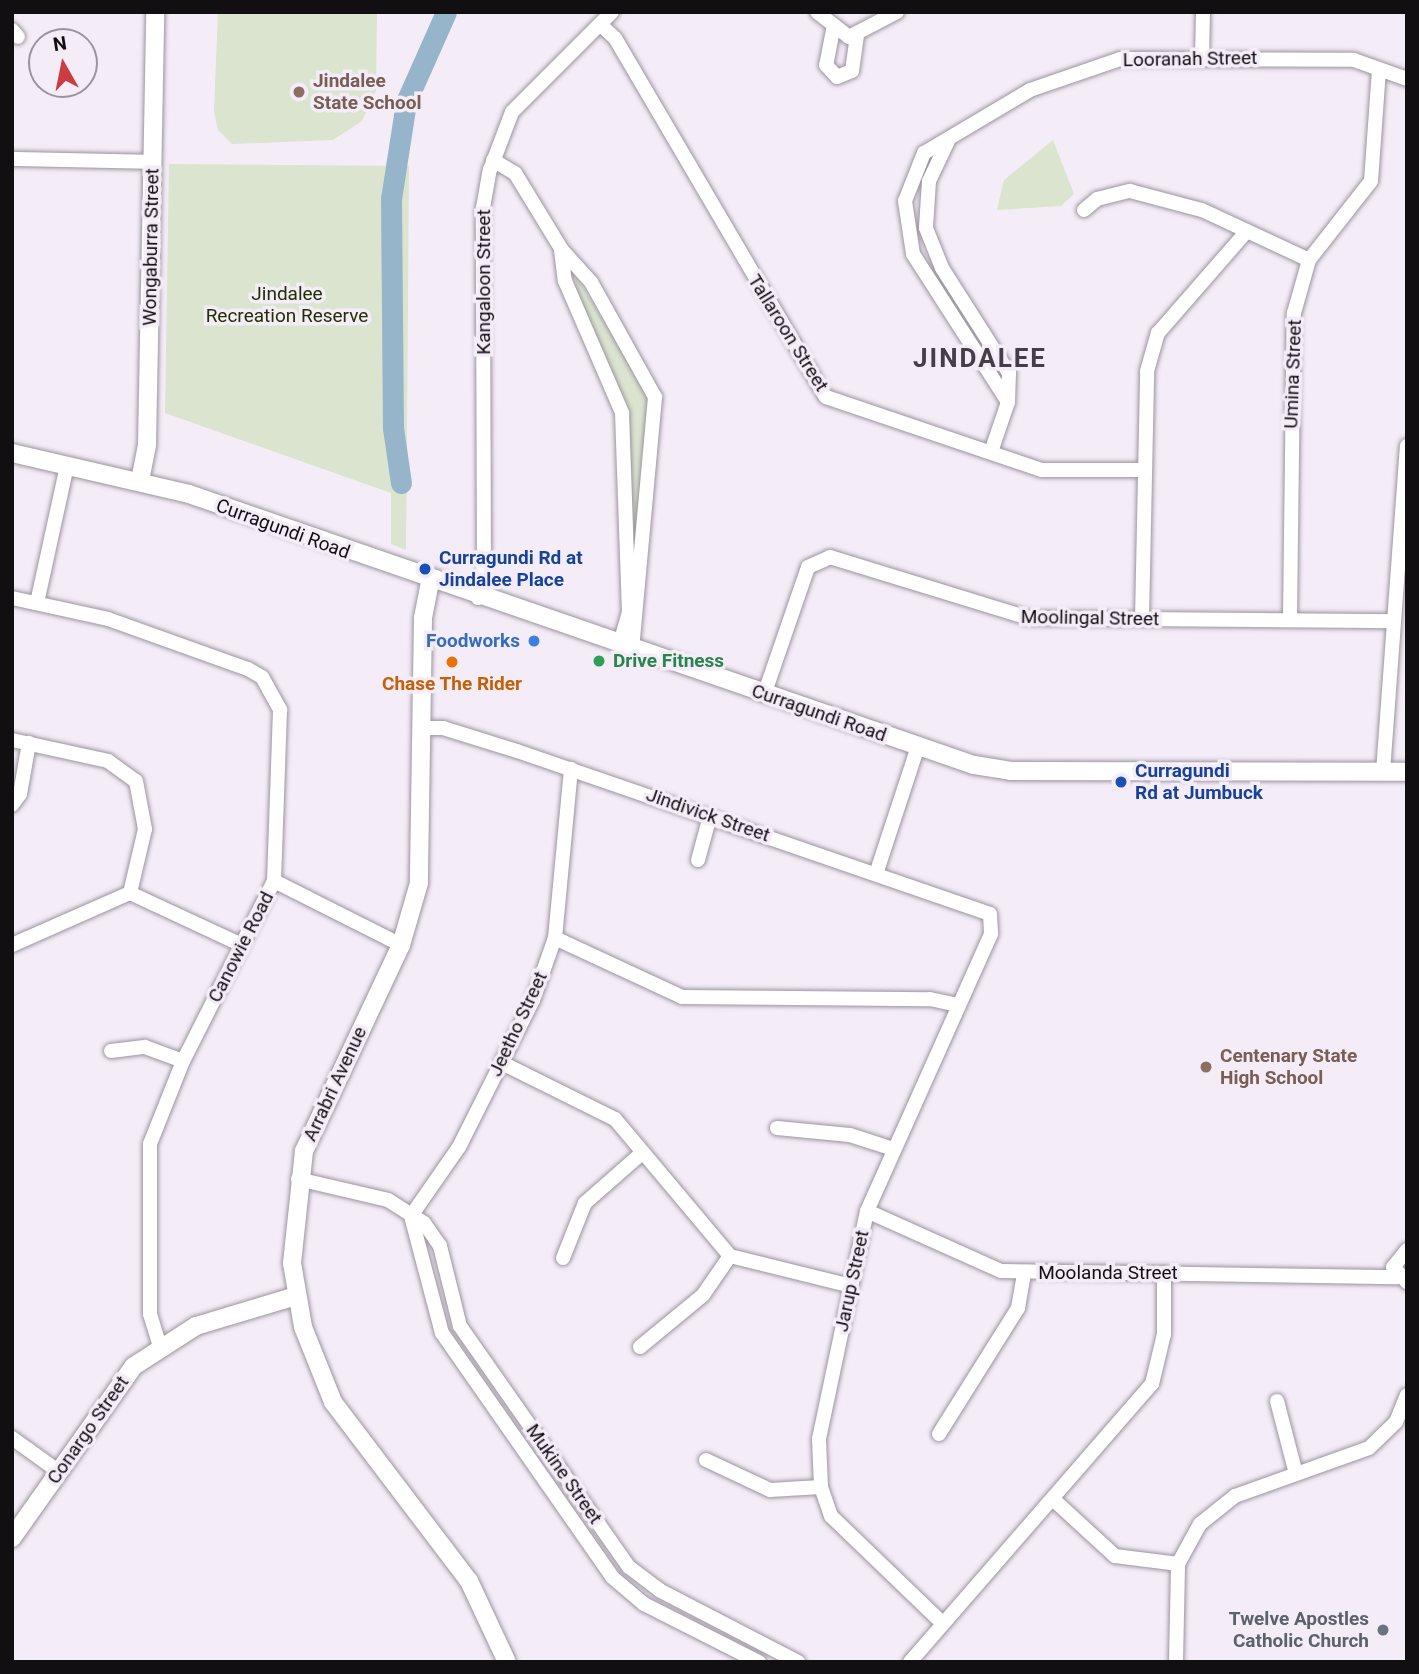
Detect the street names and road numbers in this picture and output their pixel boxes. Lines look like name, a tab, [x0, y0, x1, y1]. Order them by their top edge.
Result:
street label: Looranah Street	[1123, 46, 1257, 72]
street label: Wongaburra Street	[138, 168, 164, 326]
street label: Kangaloon Street	[473, 209, 495, 355]
street label: Tallaroon Street	[743, 270, 833, 396]
street label: Umina Street	[1280, 319, 1306, 429]
street label: Curragundi Road	[213, 494, 353, 564]
street label: Moolingal Street	[1021, 605, 1159, 631]
street label: Curragundi Road	[749, 679, 889, 747]
street label: Jindivick Street	[643, 783, 773, 847]
street label: Canowie Road	[203, 888, 279, 1006]
street label: Jeetho Street	[484, 968, 552, 1080]
street label: Arrabri Avenue	[299, 1023, 371, 1145]
street label: Jarup Street	[830, 1228, 874, 1334]
street label: Moolanda Street	[1038, 1262, 1178, 1284]
street label: Conargo Street	[42, 1372, 134, 1488]
street label: Mukine Street	[521, 1420, 607, 1528]

